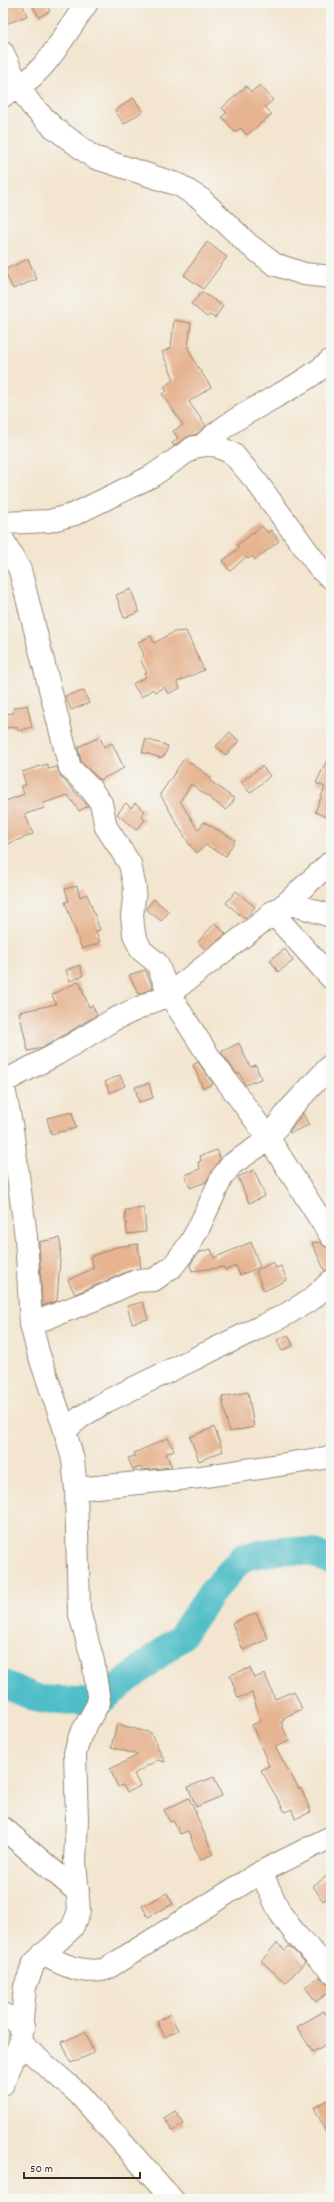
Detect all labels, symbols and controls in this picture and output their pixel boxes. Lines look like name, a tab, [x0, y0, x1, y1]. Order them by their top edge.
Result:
scale bar	[24, 2154, 140, 2180]
text: 50 m	[30, 2161, 53, 2178]

